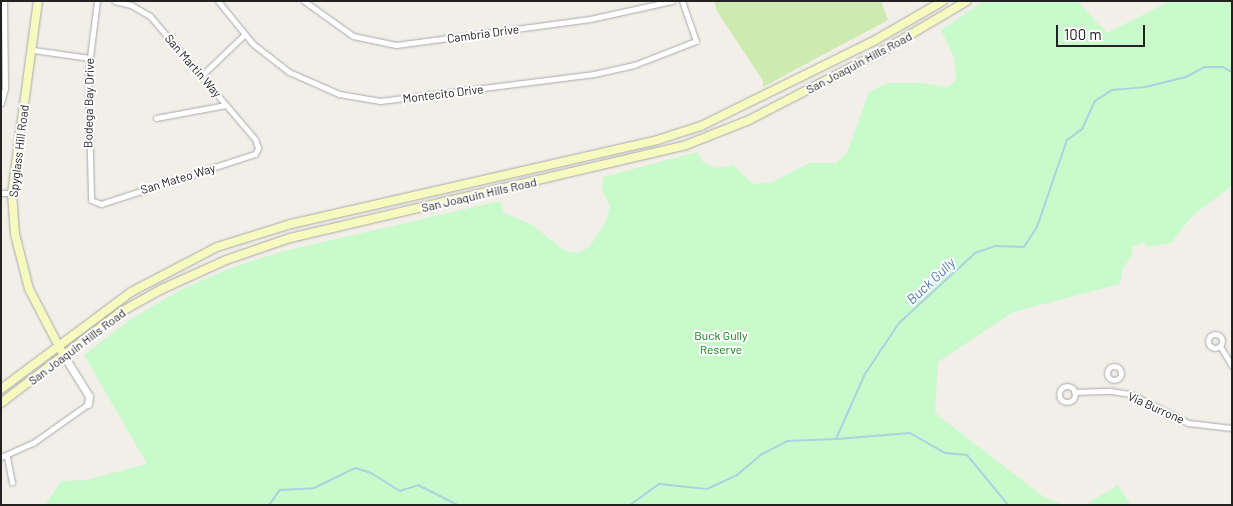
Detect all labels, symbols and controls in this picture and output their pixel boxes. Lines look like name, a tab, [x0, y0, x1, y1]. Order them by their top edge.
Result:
scale bar	[1058, 15, 1147, 47]
street label: Cambria Drive	[446, 22, 520, 46]
text: 100 m	[1064, 25, 1102, 43]
street label: San Joaquin Hills Road	[804, 29, 914, 97]
street label: San Martin Way	[162, 31, 224, 101]
street label: Bodega Bay Drive	[81, 58, 97, 148]
street label: Montecito Drive	[402, 82, 484, 106]
street label: Spyglass Hill Road	[6, 104, 32, 198]
street label: San Mateo Way	[139, 161, 217, 197]
street label: San Joaquin Hills Road	[420, 175, 538, 215]
water label: Buck Gully	[903, 254, 959, 308]
street label: San Joaquin Hills Road	[26, 306, 128, 388]
park label: Buck Gully Reserve	[694, 329, 748, 357]
street label: Via Burrone	[1125, 389, 1187, 427]

